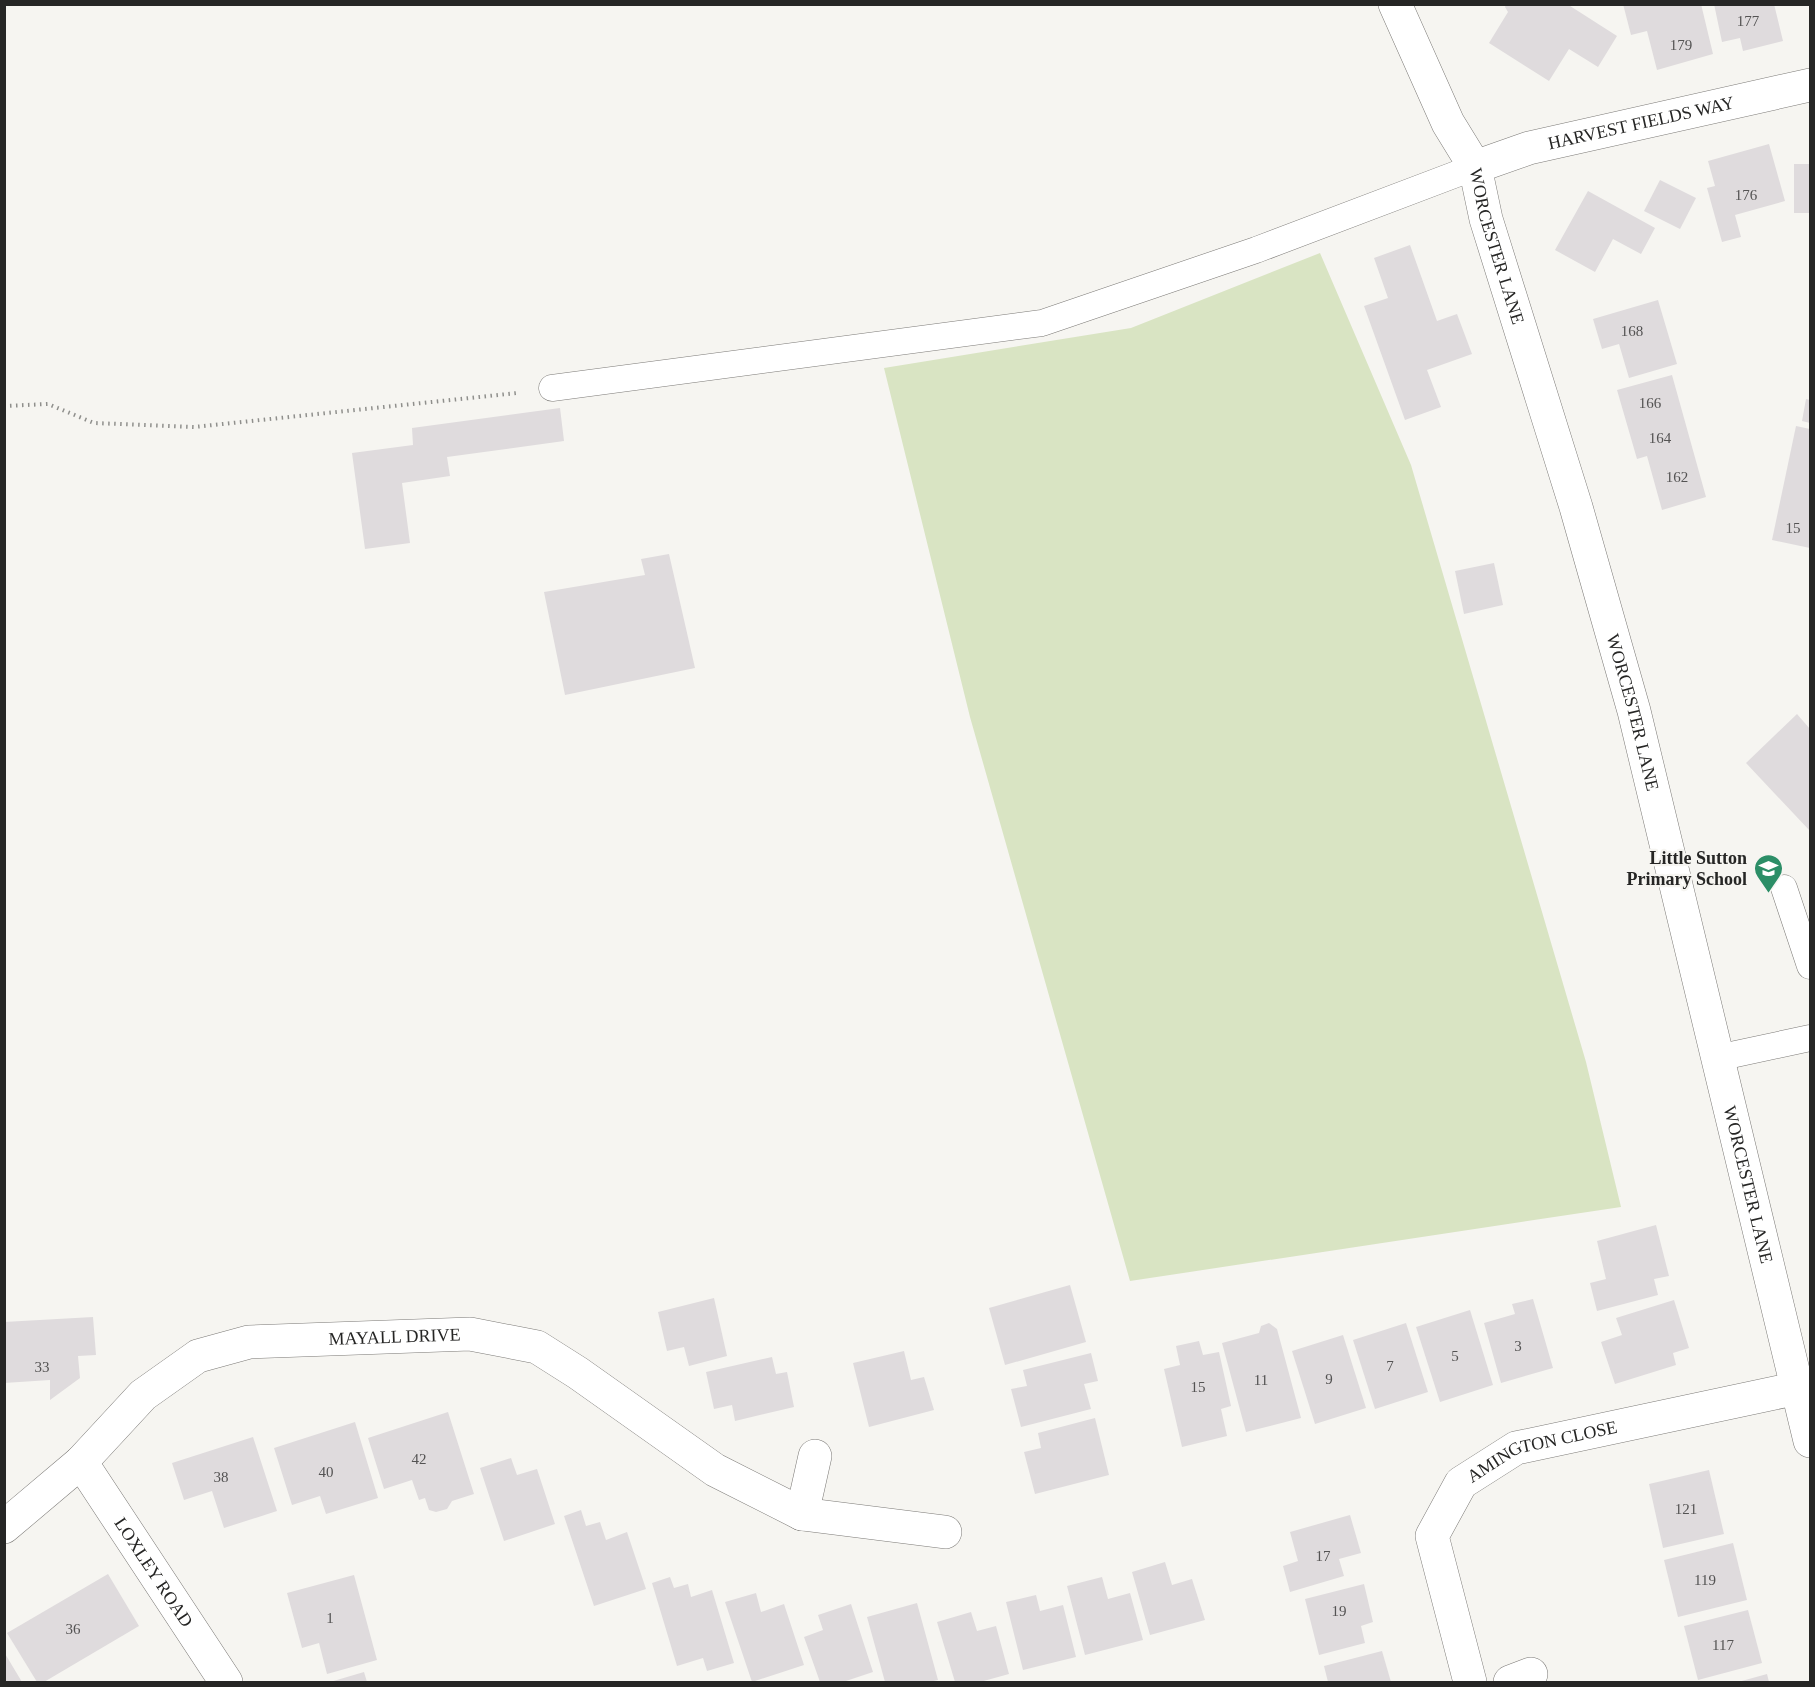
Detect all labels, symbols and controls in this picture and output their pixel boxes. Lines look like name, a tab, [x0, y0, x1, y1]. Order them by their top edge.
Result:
house number: 177	[1737, 13, 1760, 29]
house number: 179	[1670, 37, 1692, 53]
street label: HARVEST FIELDS WAY	[1546, 92, 1736, 153]
street label: WORCESTER LANE	[1465, 166, 1528, 327]
house number: 176	[1735, 187, 1758, 203]
house number: 168	[1621, 323, 1643, 339]
house number: 166	[1639, 395, 1662, 411]
house number: 164	[1649, 430, 1672, 446]
house number: 162	[1666, 469, 1688, 485]
house number: 15	[1786, 520, 1801, 536]
street label: WORCESTER LANE	[1603, 632, 1663, 793]
place label: Little Sutton Primary School	[1627, 848, 1747, 889]
school or university icon: Little Sutton Primary School	[1752, 852, 1784, 894]
street label: WORCESTER LANE	[1720, 1104, 1777, 1265]
street label: MAYALL DRIVE	[328, 1324, 461, 1349]
house number: 3	[1514, 1338, 1522, 1354]
house number: 5	[1451, 1348, 1459, 1364]
house number: 7	[1386, 1358, 1394, 1374]
house number: 33	[35, 1359, 50, 1375]
house number: 9	[1325, 1371, 1333, 1387]
house number: 11	[1254, 1372, 1268, 1388]
house number: 15	[1191, 1379, 1206, 1395]
street label: AMINGTON CLOSE	[1463, 1417, 1619, 1487]
house number: 42	[412, 1451, 427, 1467]
house number: 40	[319, 1464, 334, 1480]
house number: 38	[214, 1469, 229, 1485]
house number: 121	[1675, 1501, 1697, 1517]
street label: LOXLEY ROAD	[110, 1514, 197, 1631]
house number: 17	[1316, 1548, 1331, 1564]
house number: 119	[1694, 1572, 1716, 1588]
house number: 19	[1332, 1603, 1347, 1619]
house number: 1	[326, 1610, 334, 1626]
house number: 36	[66, 1621, 81, 1637]
house number: 117	[1712, 1637, 1734, 1653]

